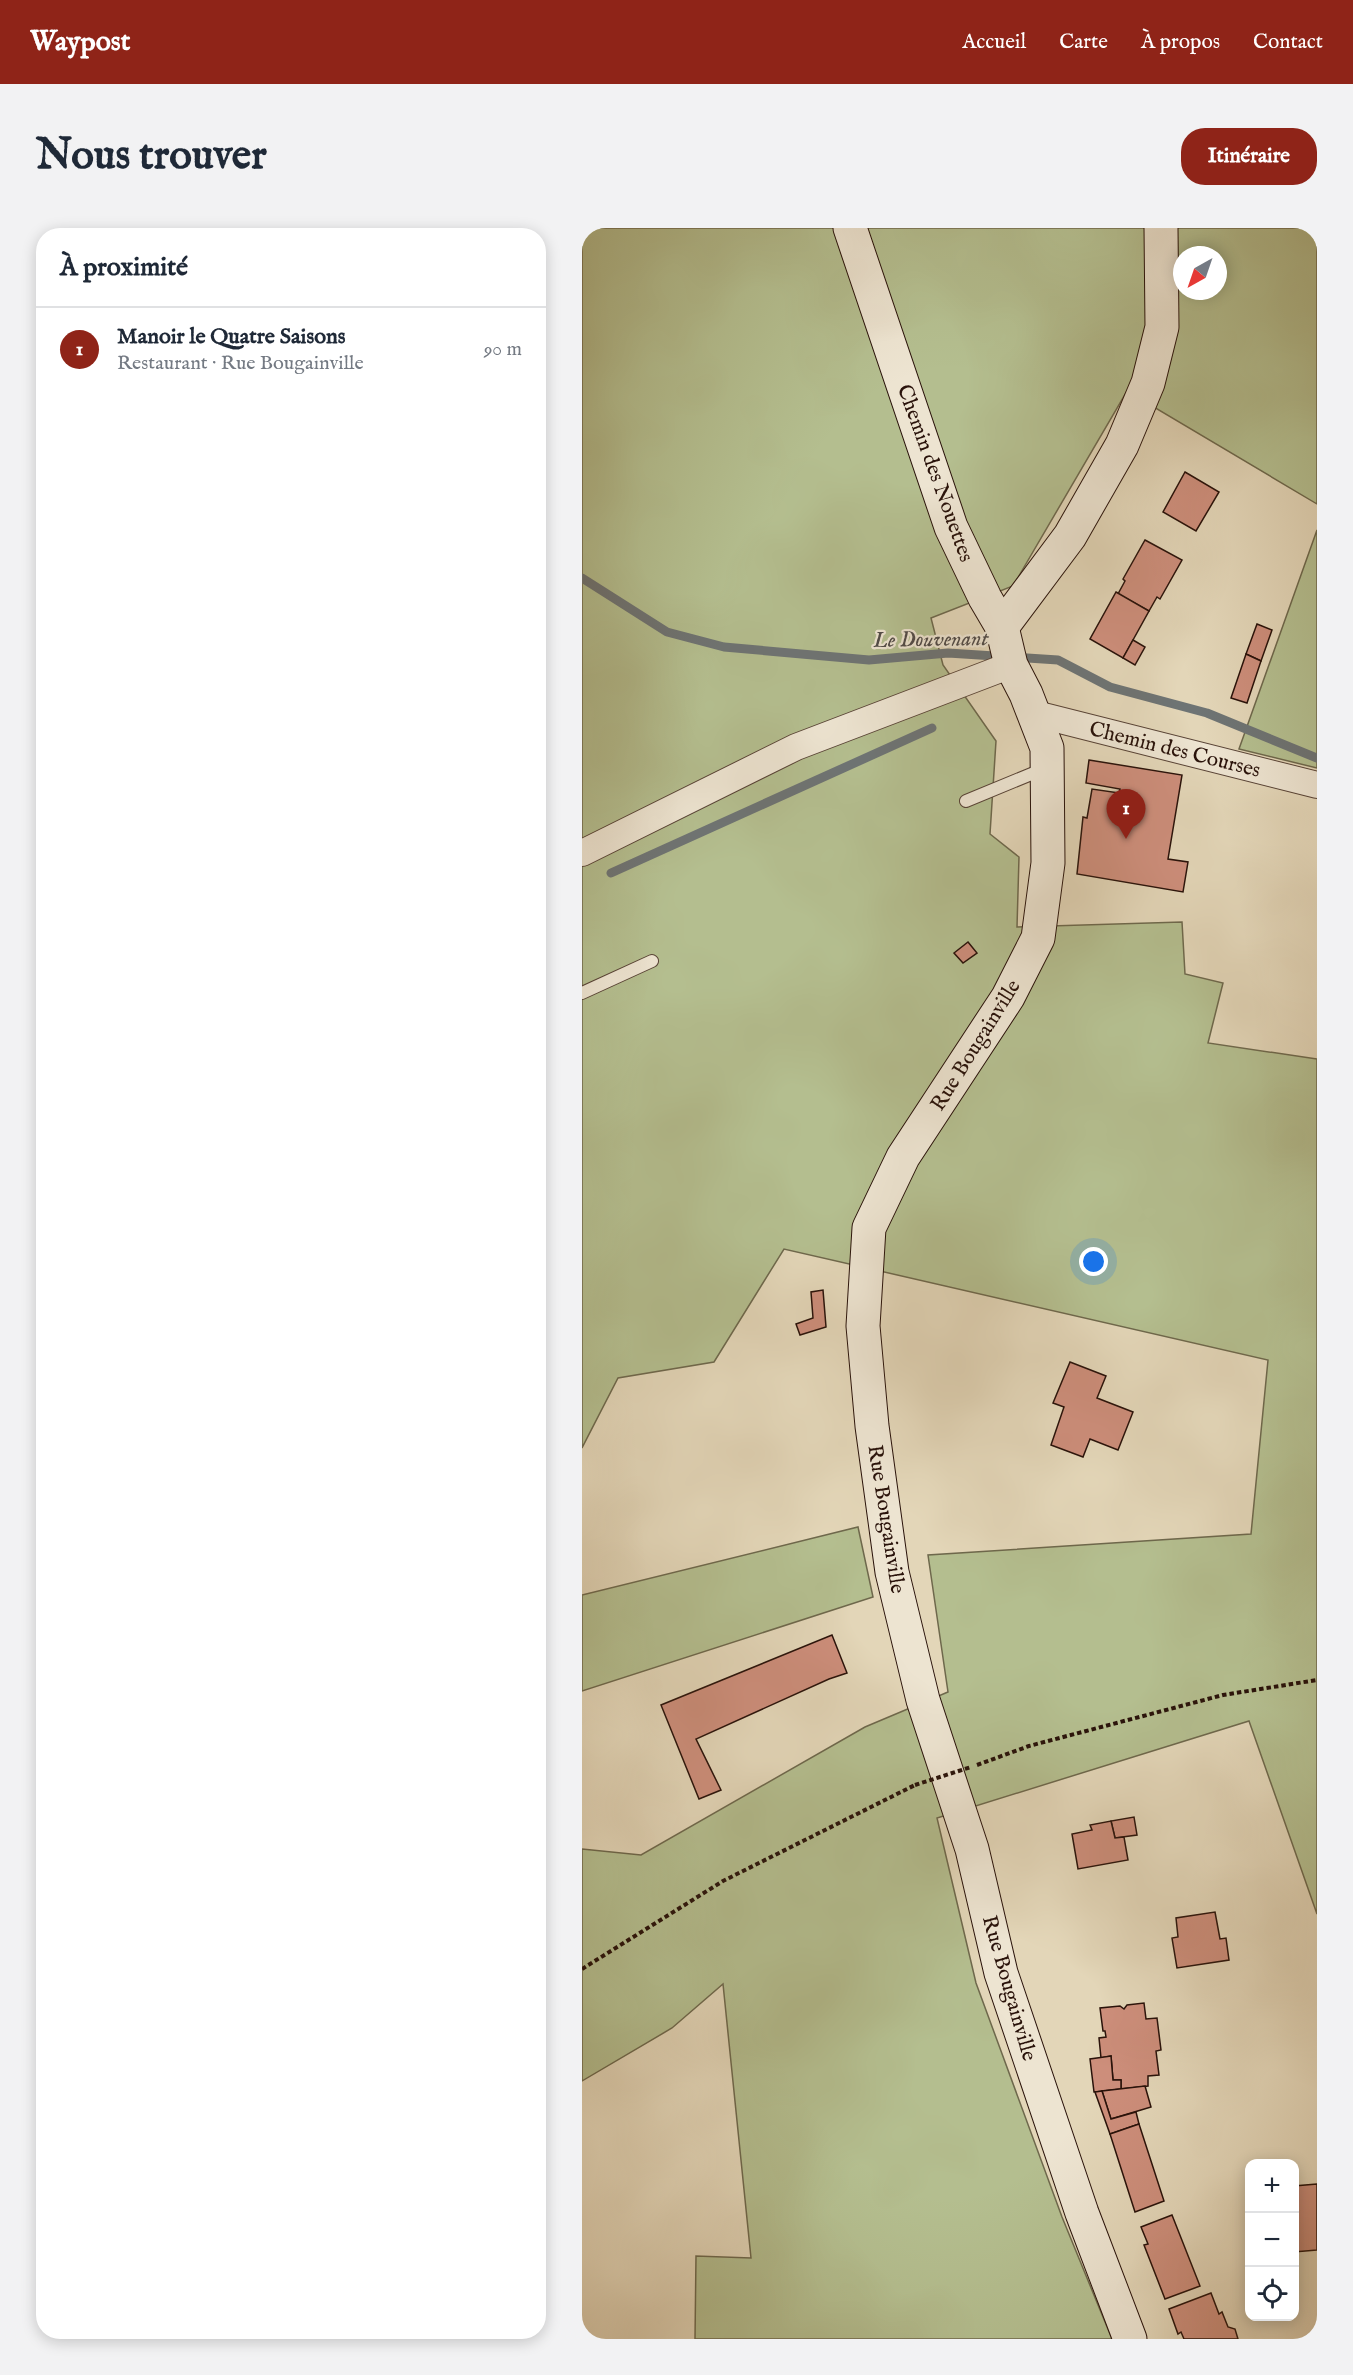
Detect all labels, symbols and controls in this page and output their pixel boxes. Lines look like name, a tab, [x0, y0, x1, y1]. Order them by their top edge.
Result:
text: Waypost	[30, 25, 130, 60]
text: Accueil	[962, 29, 1026, 56]
text: Carte	[1059, 29, 1108, 56]
text: À propos	[1141, 29, 1220, 56]
text: Contact	[1253, 29, 1323, 56]
button: Itinéraire	[1181, 128, 1317, 185]
text: Nous trouver	[36, 130, 267, 183]
north arrow	[1173, 246, 1227, 300]
text: À proximité	[60, 251, 188, 284]
text: Manoir le Quatre Saisons	[117, 323, 345, 351]
text: 1	[76, 337, 83, 362]
text: 90 m	[484, 337, 522, 362]
text: Restaurant · Rue Bougainville	[117, 351, 364, 376]
street label: Chemin des Nouettes	[890, 381, 979, 566]
water label: Le Douvenant	[872, 625, 990, 655]
street label: Chemin des Courses	[1086, 716, 1263, 785]
pin: 1	[1106, 790, 1146, 839]
street label: Rue Bougainville	[925, 975, 1028, 1117]
your location	[1079, 1247, 1108, 1276]
street label: Rue Bougainville	[860, 1443, 911, 1596]
street label: Rue Bougainville	[975, 1913, 1042, 2065]
map controls	[1245, 2159, 1299, 2321]
button: +	[1245, 2159, 1299, 2213]
button: −	[1245, 2213, 1299, 2267]
button: locate	[1245, 2267, 1299, 2321]

